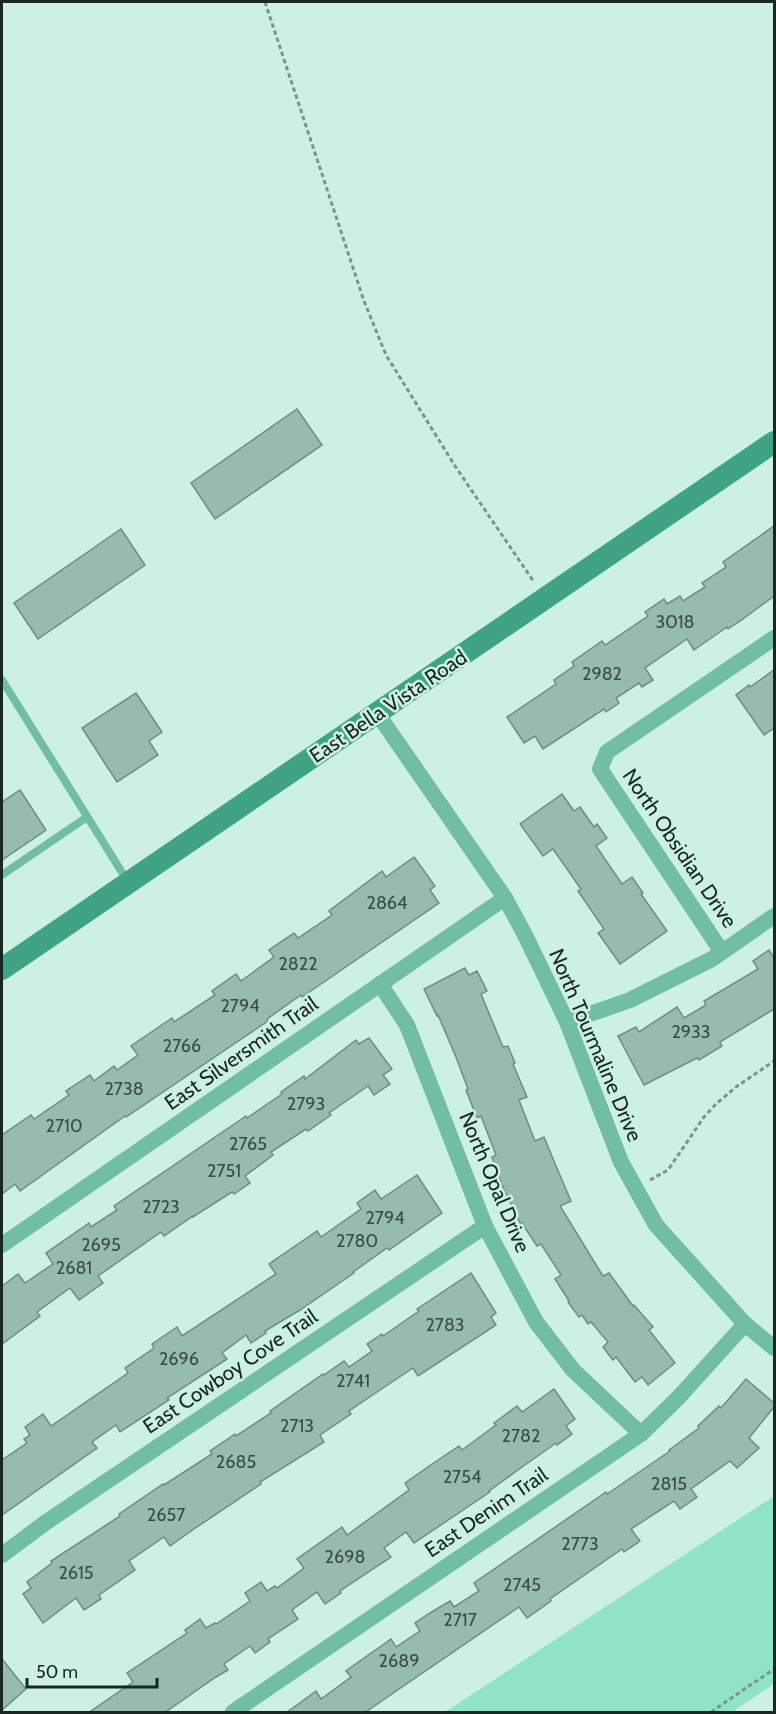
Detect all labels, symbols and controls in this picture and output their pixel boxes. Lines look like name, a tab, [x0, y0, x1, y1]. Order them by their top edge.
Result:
house number: 3018	[655, 611, 695, 633]
street label: East Bella Vista Road	[305, 644, 471, 768]
house number: 2982	[582, 663, 622, 685]
street label: North Obsidian Drive	[618, 764, 743, 932]
house number: 2864	[367, 892, 407, 914]
street label: North Tourmaline Drive	[544, 945, 648, 1145]
house number: 2822	[278, 953, 318, 975]
street label: East Silversmith Trail	[160, 991, 322, 1115]
house number: 2794	[220, 995, 260, 1017]
house number: 2933	[671, 1021, 711, 1043]
house number: 2766	[163, 1035, 201, 1057]
house number: 2738	[104, 1078, 144, 1100]
house number: 2793	[287, 1093, 325, 1115]
street label: North Opal Drive	[454, 1108, 536, 1256]
house number: 2710	[46, 1115, 82, 1137]
house number: 2765	[229, 1133, 267, 1155]
house number: 2751	[207, 1160, 241, 1182]
house number: 2723	[142, 1196, 180, 1218]
house number: 2794	[365, 1207, 405, 1229]
house number: 2780	[336, 1230, 378, 1252]
house number: 2695	[81, 1234, 121, 1256]
house number: 2681	[56, 1257, 92, 1279]
street label: East Cowboy Cove Trail	[138, 1303, 322, 1439]
house number: 2783	[425, 1314, 465, 1336]
house number: 2696	[159, 1348, 199, 1370]
house number: 2741	[336, 1370, 370, 1392]
house number: 2713	[280, 1415, 314, 1437]
house number: 2782	[502, 1425, 540, 1447]
house number: 2685	[216, 1451, 256, 1473]
street label: East Denim Trail	[420, 1462, 552, 1562]
house number: 2754	[443, 1466, 481, 1488]
house number: 2815	[651, 1473, 687, 1495]
house number: 2657	[147, 1504, 185, 1526]
house number: 2773	[561, 1533, 599, 1555]
house number: 2698	[325, 1546, 365, 1568]
house number: 2615	[58, 1562, 94, 1584]
house number: 2745	[503, 1574, 541, 1596]
house number: 2717	[443, 1609, 477, 1631]
house number: 2689	[379, 1650, 419, 1672]
scale bar	[27, 1651, 158, 1689]
text: 50 m	[36, 1661, 78, 1683]

